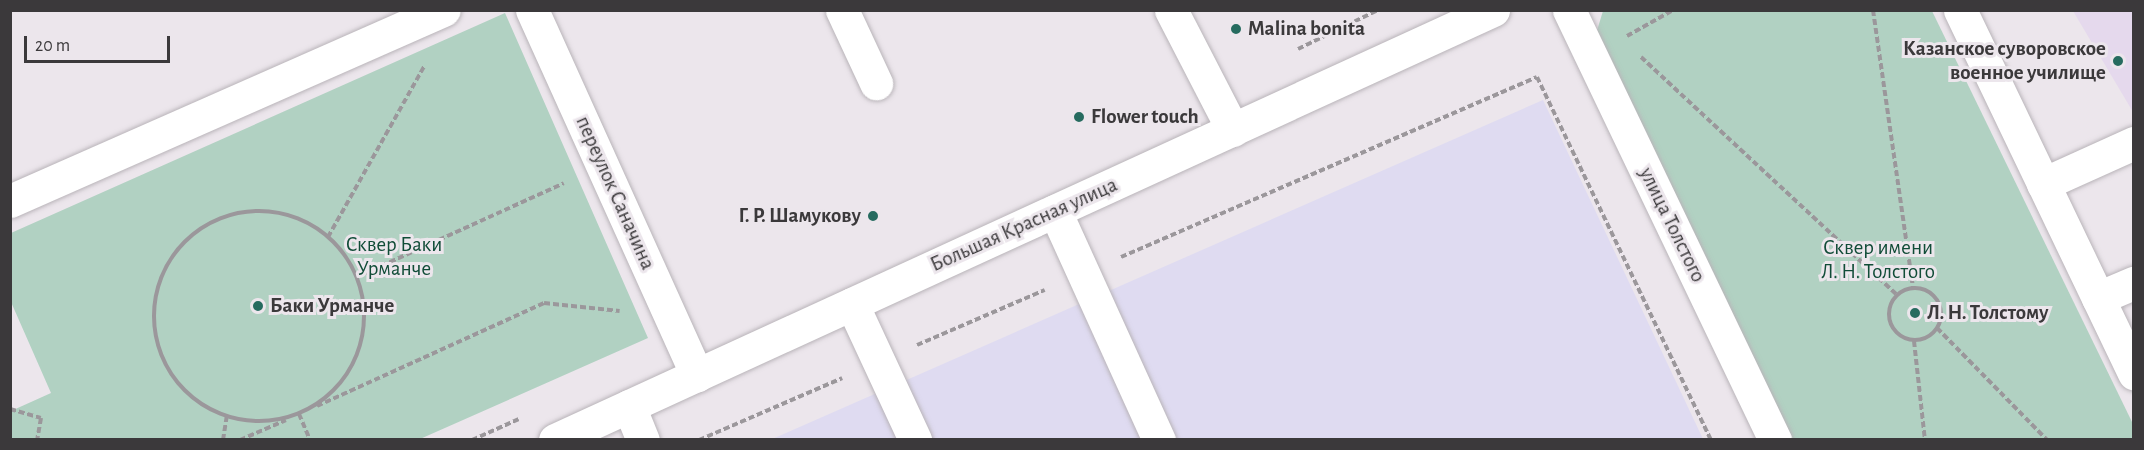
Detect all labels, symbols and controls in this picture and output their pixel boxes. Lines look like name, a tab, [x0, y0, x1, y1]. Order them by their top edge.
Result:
place label: Malina bonita	[1248, 16, 1365, 42]
marker: Malina bonita	[1229, 22, 1243, 36]
scale bar	[27, 24, 172, 62]
place label: Казанское суворовское военное училище	[1903, 36, 2106, 86]
text: 20 m	[35, 37, 70, 55]
marker: Казанское суворовское военное училище	[2111, 54, 2125, 68]
place label: Flower touch	[1091, 104, 1199, 130]
marker: Flower touch	[1072, 110, 1086, 124]
street label: переулок Саначина	[570, 112, 660, 274]
street label: улица Толстого	[1633, 164, 1711, 286]
street label: Большая Красная улица	[927, 172, 1121, 278]
place label: Г. Р. Шамукову	[739, 203, 861, 229]
marker: Г. Р. Шамукову	[866, 209, 880, 223]
park label: Сквер Баки Урманче	[346, 232, 442, 282]
park label: Сквер имени Л. Н. Толстого	[1821, 235, 1935, 285]
place label: Баки Урманче	[270, 293, 394, 319]
marker: Баки Урманче	[251, 299, 265, 313]
place label: Л. Н. Толстому	[1927, 300, 2049, 326]
marker: Л. Н. Толстому	[1908, 306, 1922, 320]

